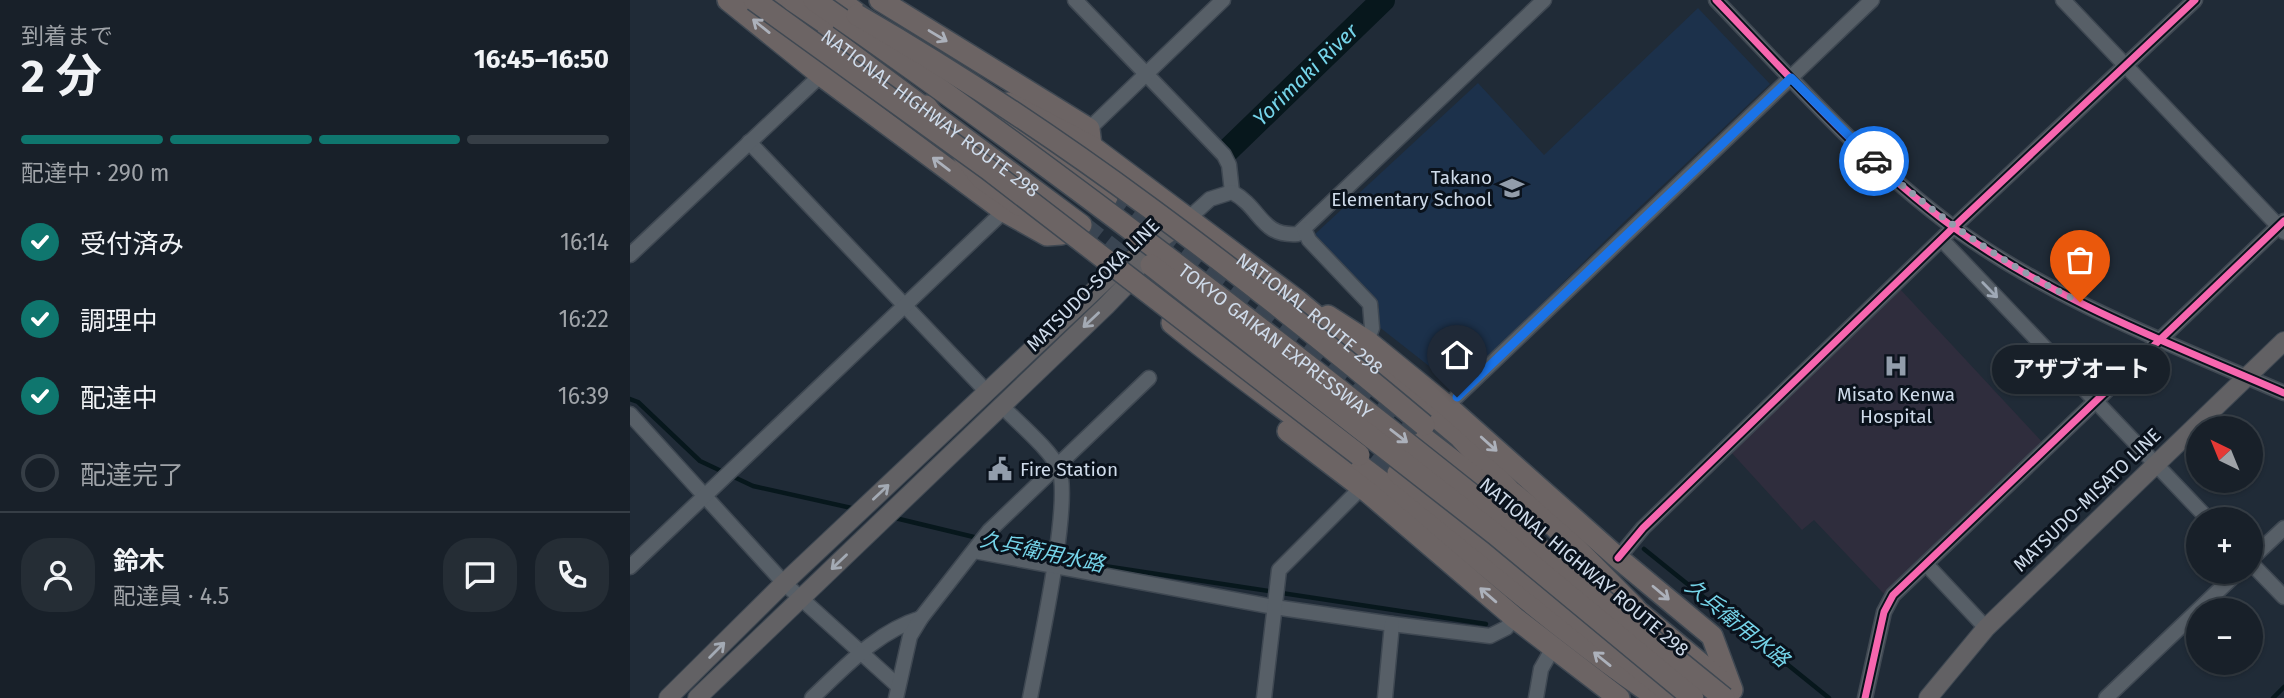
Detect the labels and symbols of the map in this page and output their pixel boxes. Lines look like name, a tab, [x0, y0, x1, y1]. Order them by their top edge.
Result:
one-way arrow	[752, 18, 770, 34]
water label: Yorimaki River	[1248, 18, 1364, 132]
street label: NATIONAL HIGHWAY ROUTE 298	[817, 24, 1044, 202]
one-way arrow	[928, 29, 948, 43]
courier	[1839, 126, 1909, 196]
one-way arrow	[932, 157, 951, 172]
place label: Takano Elementary School	[1331, 166, 1492, 211]
school or university icon: Takano Elementary School	[1498, 174, 1526, 202]
street label: MATSUDO-SOKA LINE	[1022, 214, 1164, 356]
pin	[2050, 230, 2110, 302]
street label: NATIONAL ROUTE 298	[1232, 247, 1388, 379]
street label: TOKYO GAIKAN EXPRESSWAY	[1174, 258, 1378, 424]
one-way arrow	[1981, 281, 1998, 298]
one-way arrow	[1083, 312, 1100, 329]
pin	[1427, 325, 1487, 397]
callout: アザブオート	[1991, 344, 2169, 393]
hospital icon: Misato Kenwa Hospital	[1882, 352, 1910, 380]
place label: Misato Kenwa Hospital	[1837, 383, 1955, 428]
north arrow	[2186, 416, 2263, 494]
street label: MATSUDO-MISATO LINE	[2008, 424, 2166, 576]
one-way arrow	[1389, 428, 1408, 443]
one-way arrow	[1480, 436, 1498, 452]
public building icon: Fire Station	[986, 455, 1014, 483]
place label: Fire Station	[1020, 458, 1118, 481]
street label: NATIONAL HIGHWAY ROUTE 298	[1475, 473, 1693, 661]
one-way arrow	[872, 484, 889, 501]
water label: 久兵衛用水路	[978, 526, 1108, 578]
one-way arrow	[830, 554, 847, 571]
water label: 久兵衛用水路	[1680, 573, 1796, 674]
one-way arrow	[1651, 585, 1669, 601]
one-way arrow	[1479, 587, 1497, 603]
one-way arrow	[708, 642, 725, 659]
one-way arrow	[1593, 651, 1612, 666]

